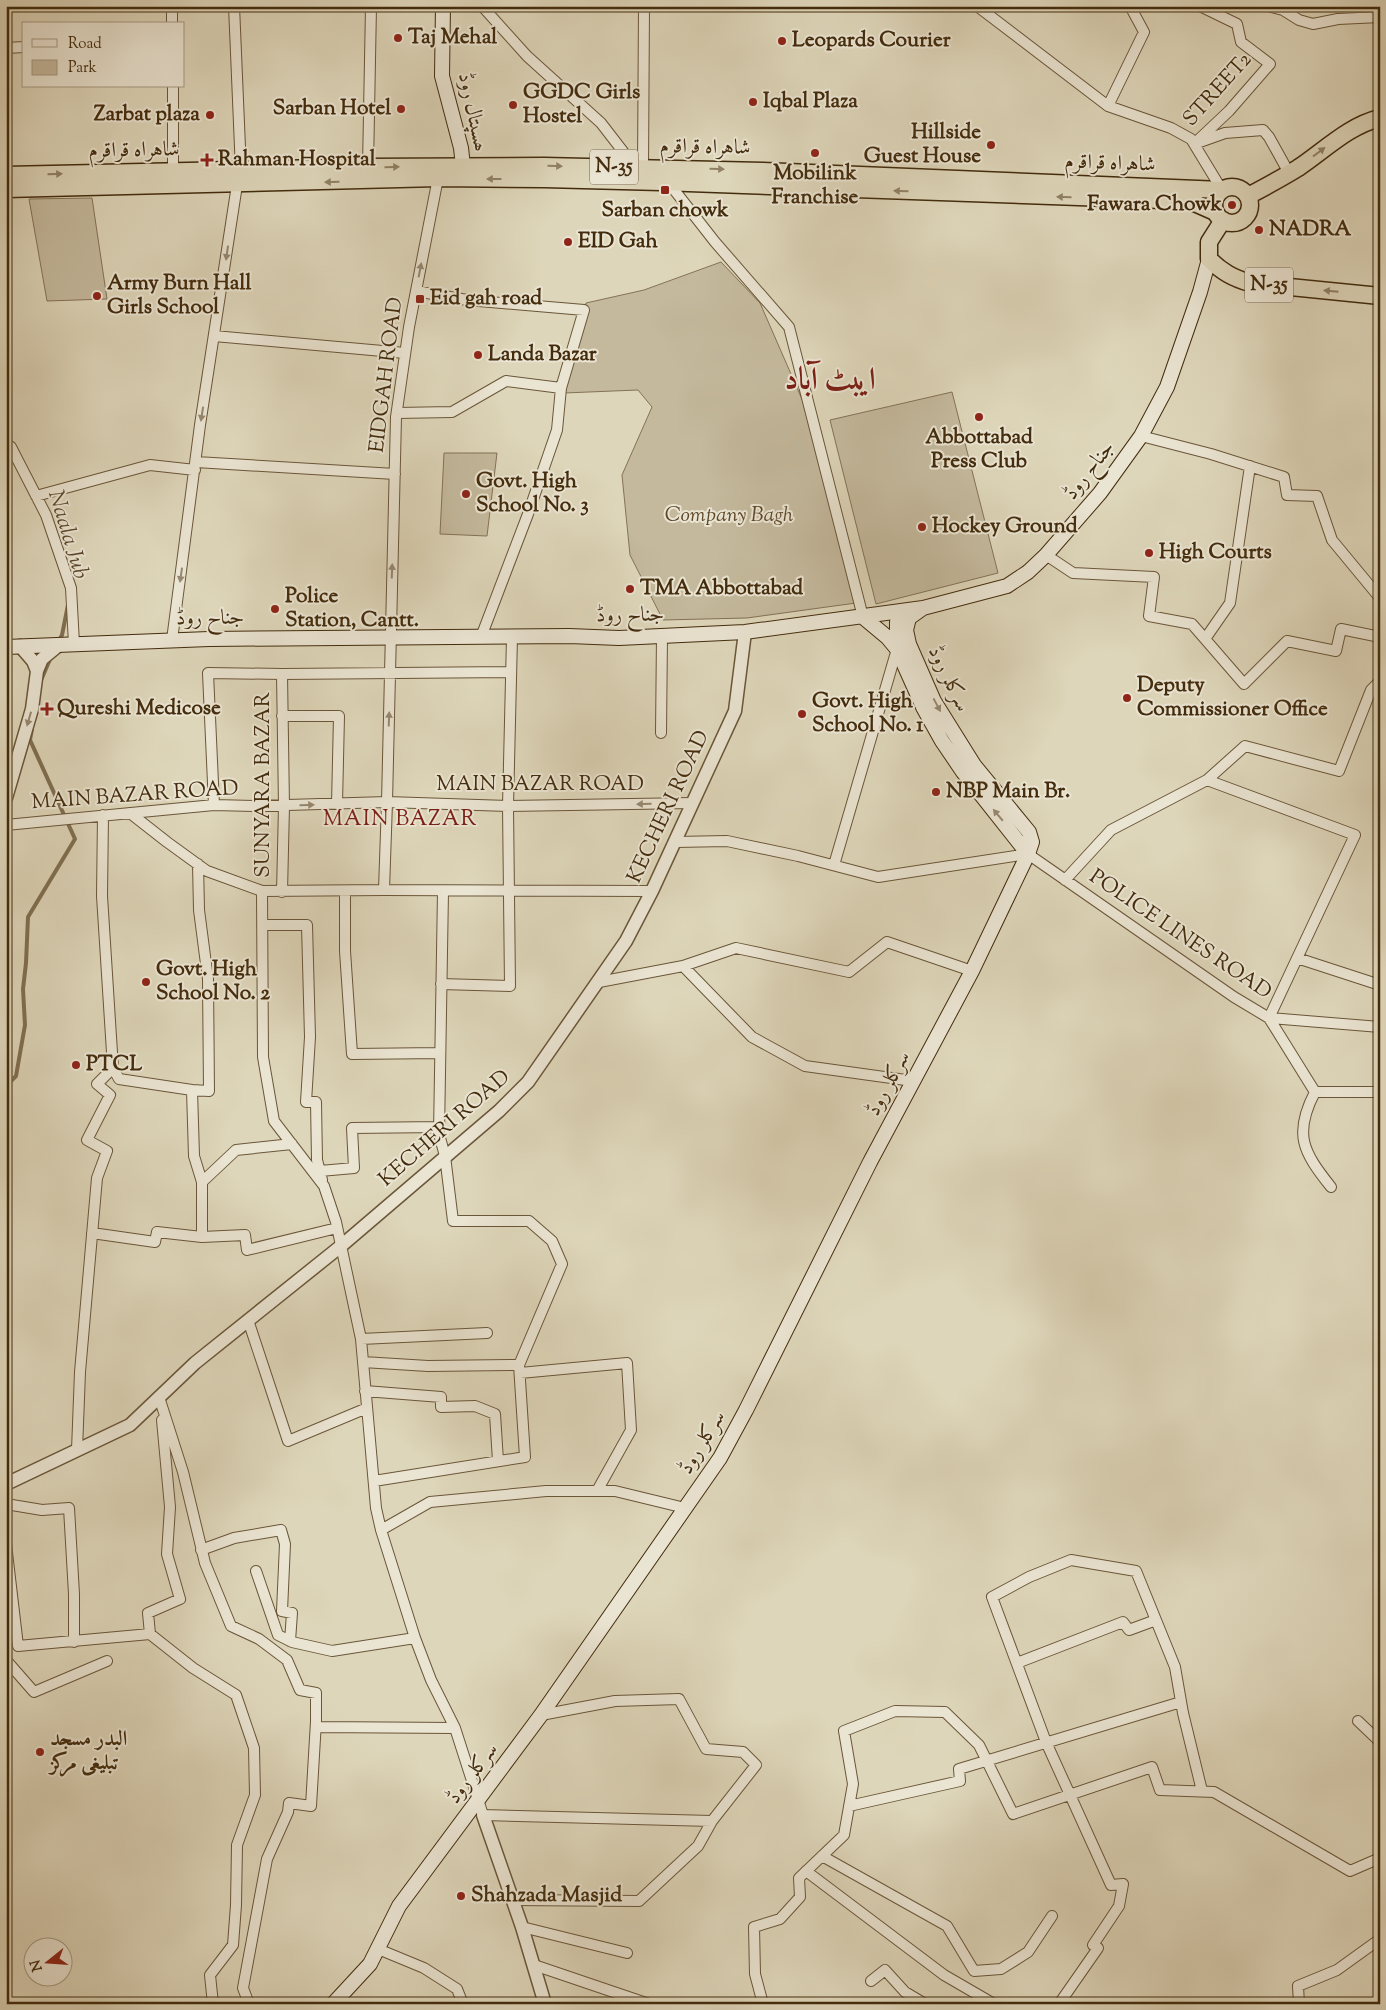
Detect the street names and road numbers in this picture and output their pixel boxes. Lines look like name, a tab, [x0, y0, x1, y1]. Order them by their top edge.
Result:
street label: STREET2	[1177, 46, 1260, 134]
street label: ھسپتال روڈ	[449, 70, 495, 154]
street label: شاہراہ قراقرم	[659, 132, 751, 165]
street label: شاہراہ قراقرم	[88, 135, 180, 168]
street label: شاہراہ قراقرم	[1064, 147, 1156, 182]
road number: N-35	[590, 150, 638, 184]
road number: N-35	[1245, 268, 1293, 302]
street label: EIDGAH ROAD	[363, 295, 411, 455]
street label: جناح روڈ	[1057, 435, 1124, 508]
street label: جناح روڈ	[596, 600, 664, 634]
street label: جناح روڈ	[176, 603, 244, 637]
street label: سرکلر روڈ	[919, 641, 977, 717]
street label: SUNYARA BAZAR	[249, 692, 279, 878]
street label: KECHERI ROAD	[620, 726, 718, 888]
street label: MAIN BAZAR ROAD	[436, 770, 644, 800]
street label: MAIN BAZAR ROAD	[30, 774, 240, 818]
street label: POLICE LINES ROAD	[1083, 863, 1277, 1007]
street label: سرکلر روڈ	[859, 1046, 919, 1122]
street label: KECHERI ROAD	[373, 1063, 517, 1195]
street label: سرکلر روڈ	[672, 1405, 734, 1481]
street label: سرکلر روڈ	[440, 1737, 506, 1811]

